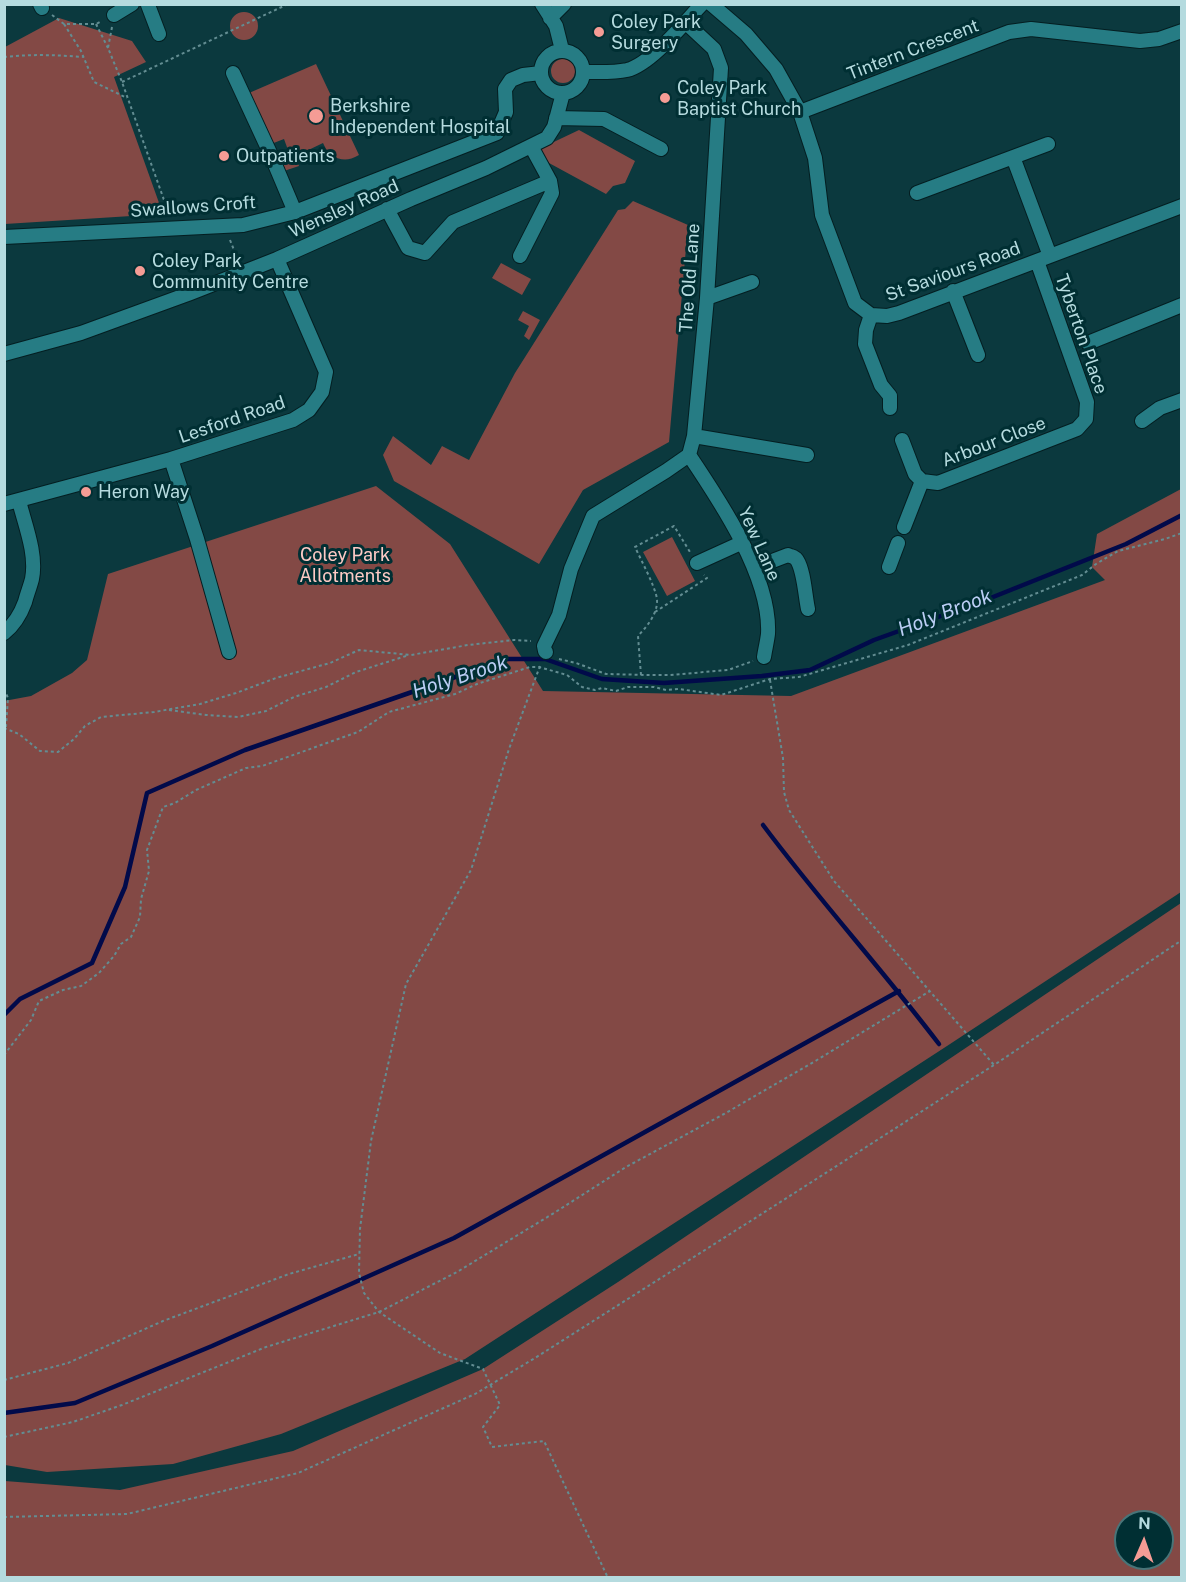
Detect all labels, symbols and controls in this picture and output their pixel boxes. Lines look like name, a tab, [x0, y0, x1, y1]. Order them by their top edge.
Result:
place label: Coley Park Surgery	[611, 11, 701, 54]
street label: Tintern Crescent	[844, 15, 982, 85]
marker: Coley Park Surgery	[592, 25, 606, 39]
place label: Coley Park Baptist Church	[677, 77, 801, 119]
marker: Coley Park Baptist Church	[658, 91, 672, 105]
place label: Berkshire Independent Hospital	[330, 95, 510, 138]
marker: Berkshire Independent Hospital	[307, 107, 325, 125]
place label: Outpatients	[236, 145, 335, 167]
marker: Outpatients	[217, 149, 231, 163]
street label: Wensley Road	[286, 175, 402, 243]
street label: Swallows Croft	[129, 192, 257, 222]
street label: The Old Lane	[675, 223, 705, 333]
street label: St Saviours Road	[883, 238, 1023, 306]
place label: Coley Park Community Centre	[152, 250, 309, 292]
marker: Coley Park Community Centre	[133, 264, 147, 278]
street label: Tyberton Place	[1050, 271, 1112, 397]
street label: Lesford Road	[176, 392, 288, 448]
street label: Arbour Close	[939, 412, 1049, 472]
place label: Heron Way	[98, 481, 189, 503]
marker: Heron Way	[79, 485, 93, 499]
street label: Yew Lane	[733, 504, 785, 584]
park label: Coley Park Allotments	[299, 544, 391, 586]
water label: Holy Brook	[895, 584, 995, 642]
water label: Holy Brook	[409, 650, 511, 704]
north arrow	[1114, 1510, 1174, 1570]
text: N	[1138, 1514, 1151, 1533]

